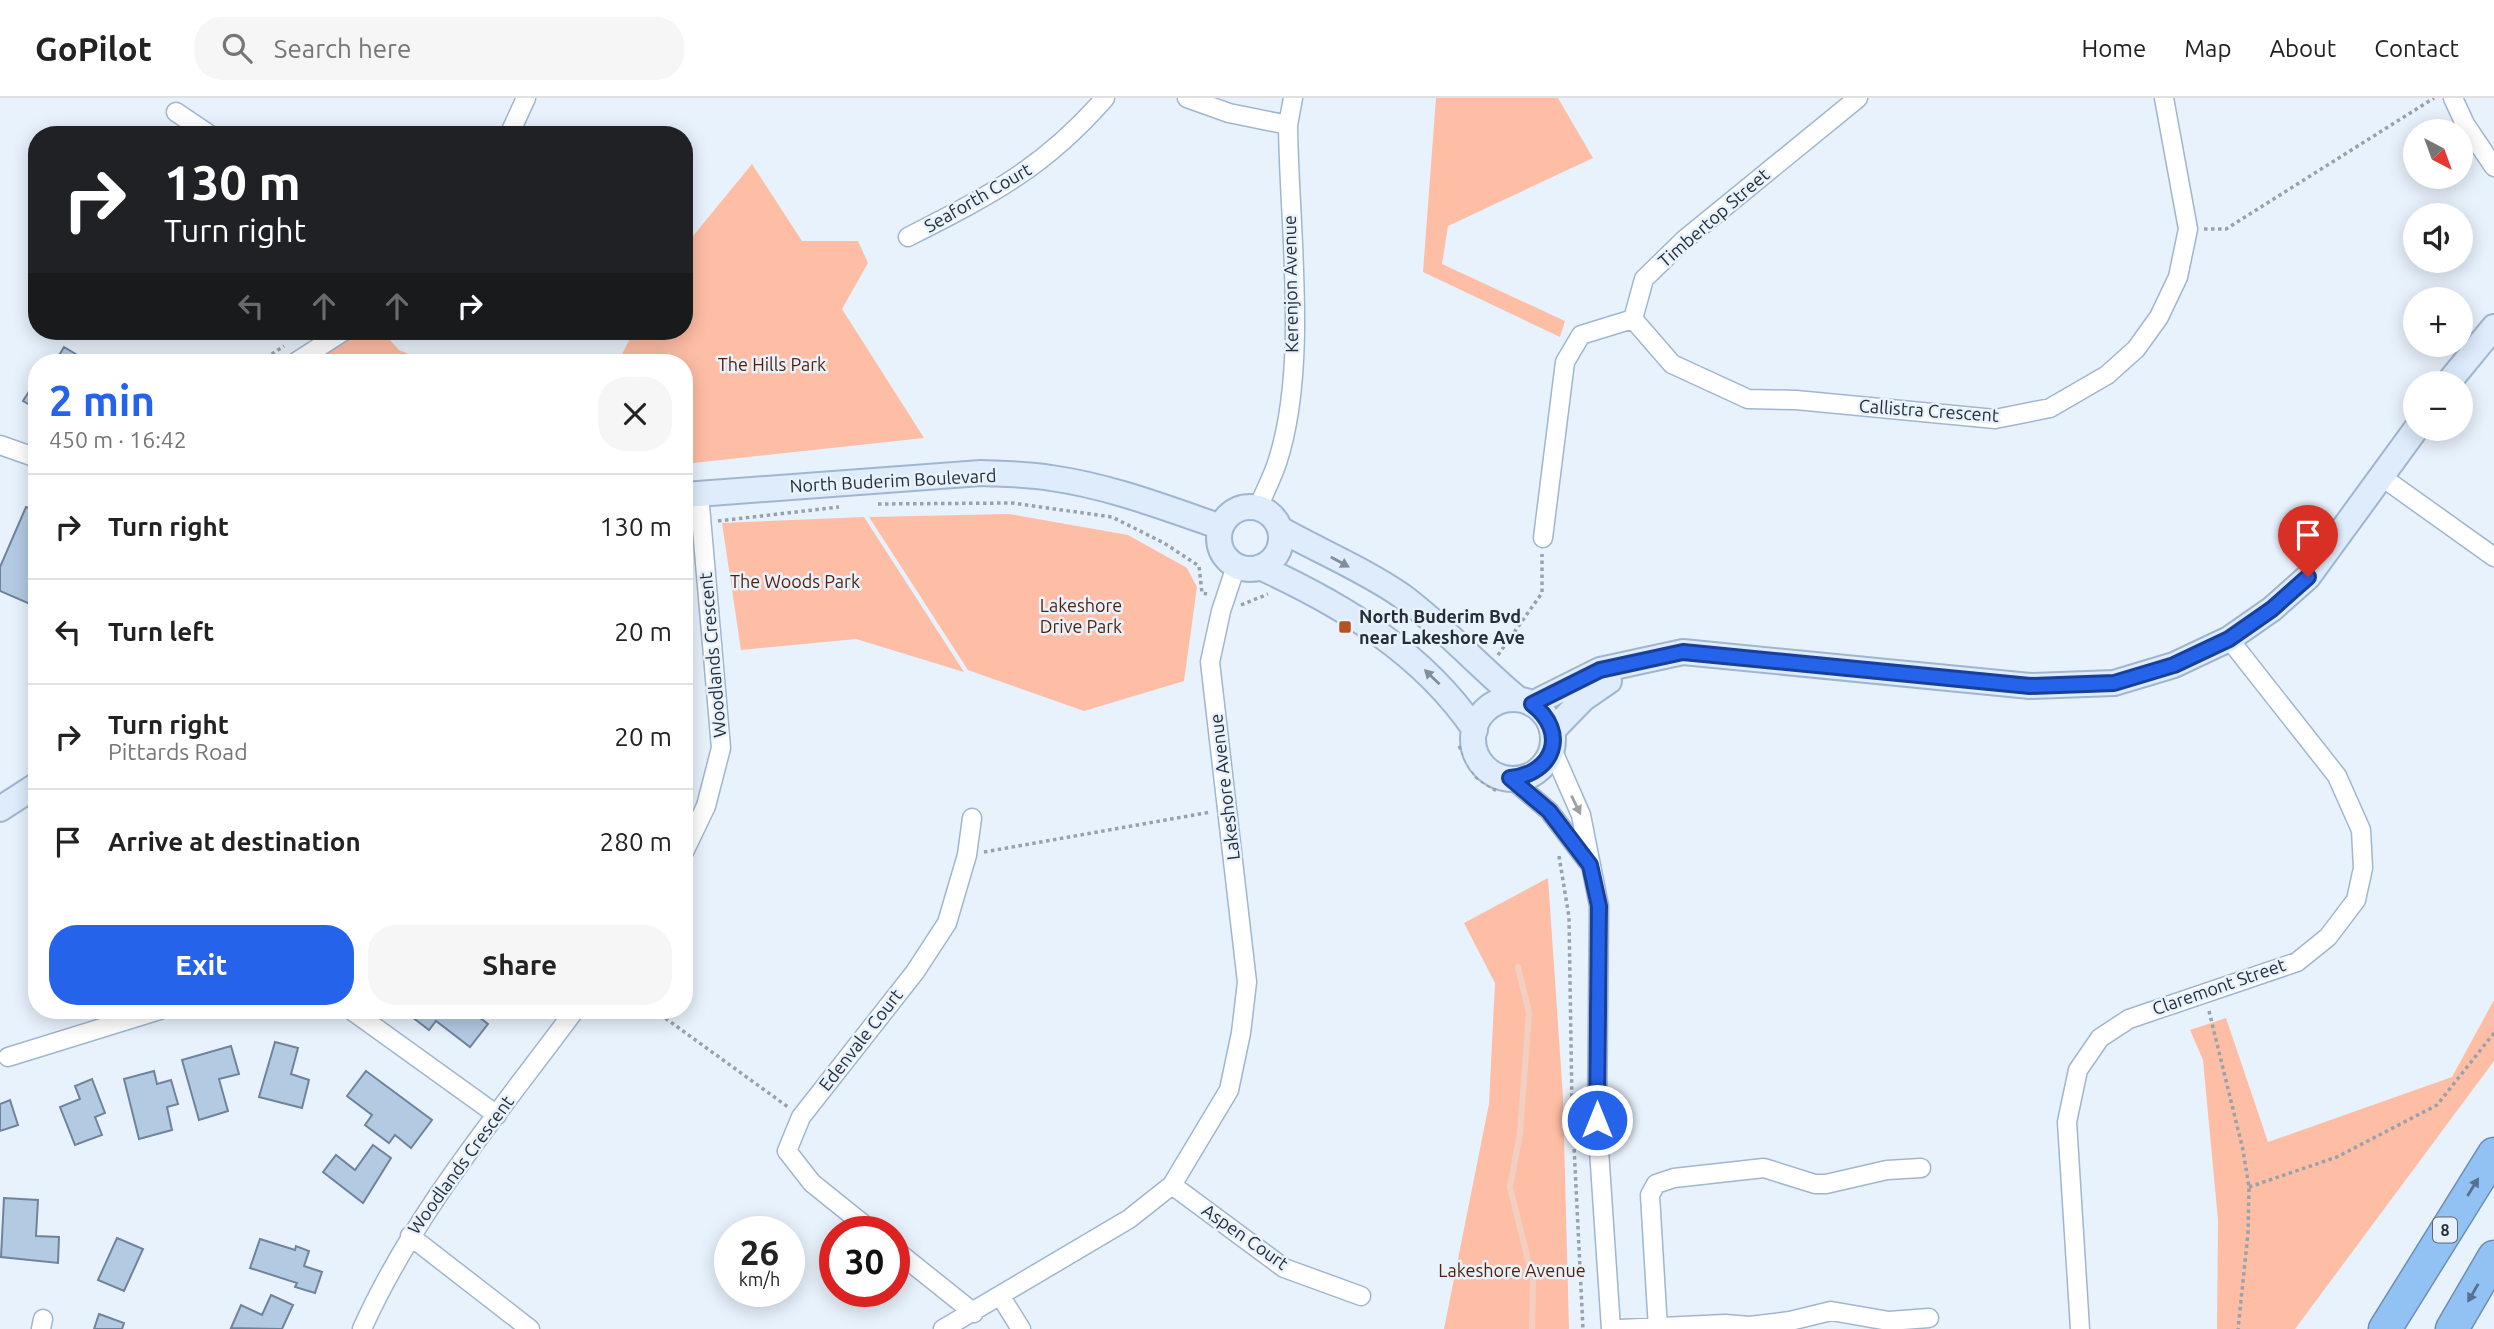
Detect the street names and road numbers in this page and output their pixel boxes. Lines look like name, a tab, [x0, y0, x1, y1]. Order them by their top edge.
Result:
street label: Seaforth Court	[921, 158, 1034, 236]
street label: Timbertop Street	[1654, 164, 1773, 271]
street label: Kerenjon Avenue	[1279, 215, 1301, 353]
street label: Callistra Crescent	[1858, 395, 2000, 425]
street label: North Buderim Boulevard	[789, 465, 997, 495]
street label: Woodlands Crescent	[695, 572, 729, 739]
street label: Lakeshore Avenue	[1205, 713, 1243, 861]
street label: Claremont Street	[2149, 954, 2288, 1018]
street label: Edenvale Court	[814, 985, 906, 1094]
street label: Woodlands Crescent	[403, 1091, 517, 1237]
street label: Aspen Court	[1199, 1199, 1292, 1273]
road number: 8	[2433, 1218, 2457, 1242]

